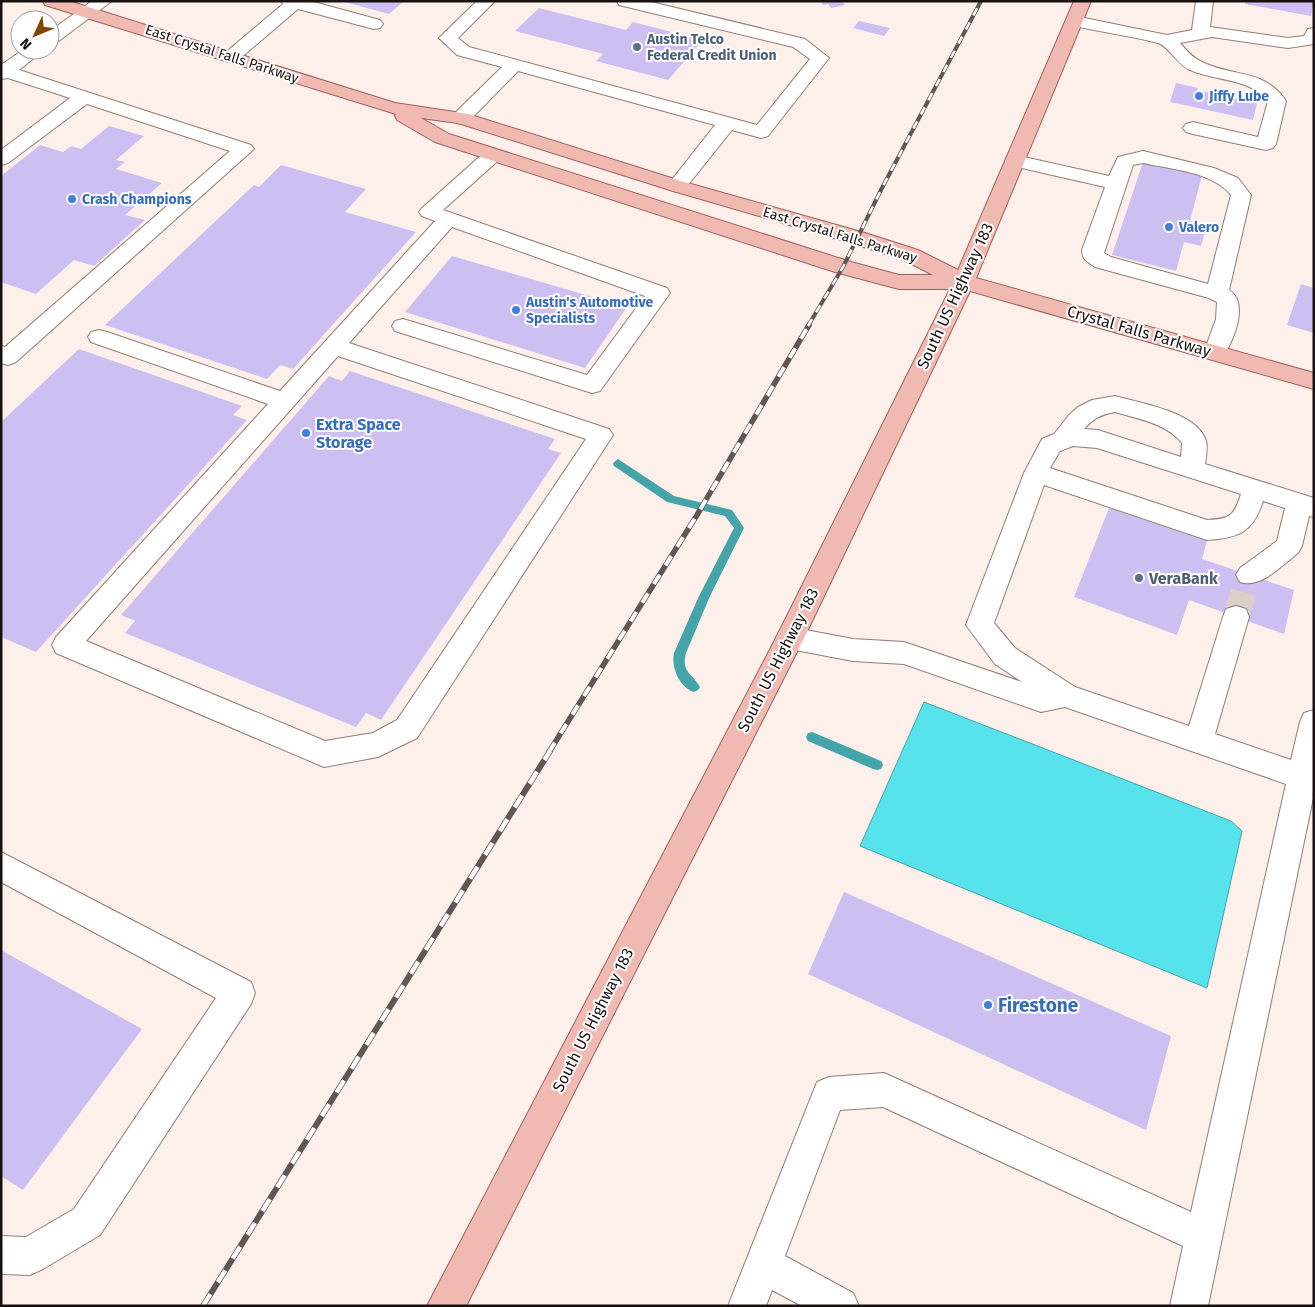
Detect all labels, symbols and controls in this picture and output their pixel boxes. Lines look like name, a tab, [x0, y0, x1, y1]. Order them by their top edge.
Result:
north arrow	[10, 10, 60, 60]
street label: East Crystal Falls Parkway	[143, 21, 301, 87]
place label: Austin Telco Federal Credit Union	[646, 31, 777, 64]
text: N	[17, 34, 35, 53]
marker: Austin Telco Federal Credit Union	[631, 41, 643, 53]
place label: Jiffy Lube	[1208, 88, 1269, 105]
marker: Jiffy Lube	[1193, 90, 1205, 102]
place label: Crash Champions	[82, 191, 192, 208]
marker: Crash Champions	[66, 193, 78, 205]
street label: East Crystal Falls Parkway	[761, 203, 919, 267]
place label: Valero	[1178, 219, 1219, 236]
street label: South US Highway 183	[913, 220, 997, 372]
marker: Valero	[1163, 221, 1175, 233]
place label: Austin's Automotive Specialists	[525, 294, 654, 327]
street label: Crystal Falls Parkway	[1065, 301, 1213, 361]
marker: Austin's Automotive Specialists	[510, 304, 522, 316]
place label: Extra Space Storage	[316, 415, 401, 452]
marker: Extra Space Storage	[300, 427, 312, 439]
place label: VeraBank	[1148, 569, 1218, 588]
marker: VeraBank	[1133, 572, 1145, 584]
street label: South US Highway 183	[733, 585, 823, 735]
street label: South US Highway 183	[548, 945, 638, 1095]
place label: Firestone	[998, 994, 1078, 1017]
marker: Firestone	[982, 999, 994, 1011]

